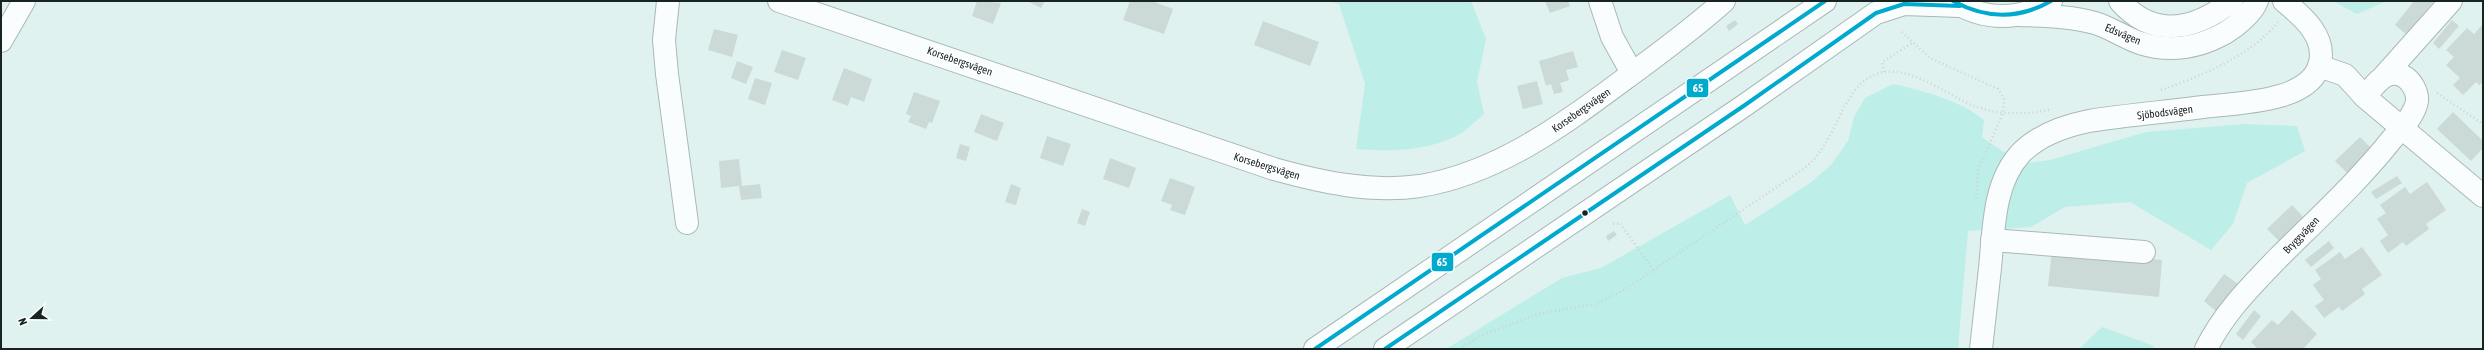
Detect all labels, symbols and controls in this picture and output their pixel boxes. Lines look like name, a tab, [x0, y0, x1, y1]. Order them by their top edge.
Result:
street label: Edsvägen	[2103, 21, 2143, 47]
street label: Korsebergsvägen	[926, 44, 994, 78]
line badge: 65	[1686, 78, 1709, 98]
text: 65	[1693, 82, 1703, 94]
street label: Korsebergsvägen	[1549, 85, 1613, 135]
street label: Sjöbodsvägen	[2136, 103, 2194, 121]
street label: Korsebergsvägen	[1232, 150, 1302, 182]
unlabelled marker	[1580, 208, 1590, 218]
street label: Bryggvägen	[2280, 214, 2322, 256]
line badge: 65	[1431, 252, 1454, 272]
text: 65	[1437, 256, 1447, 268]
north arrow	[12, 298, 52, 338]
text: N	[16, 316, 29, 327]

